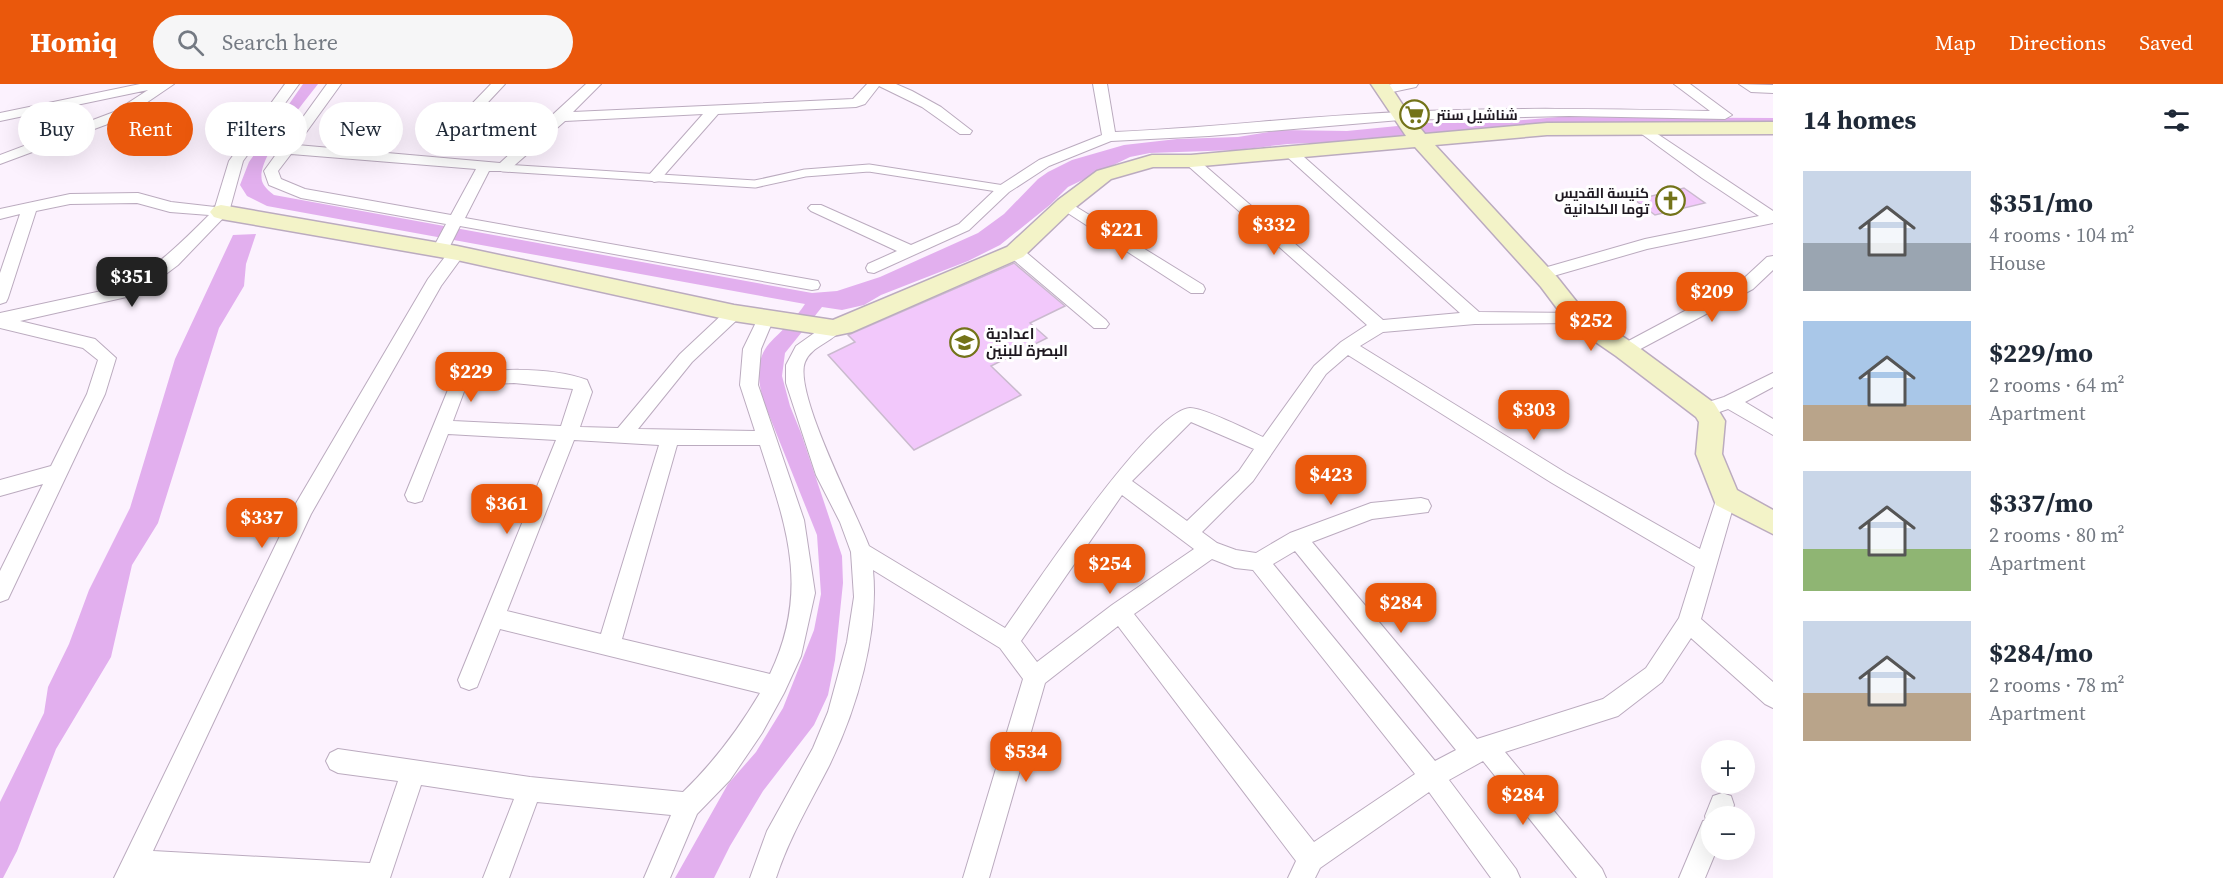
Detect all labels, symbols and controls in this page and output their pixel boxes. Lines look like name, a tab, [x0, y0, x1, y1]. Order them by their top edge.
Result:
search box	[153, 15, 573, 69]
text: Homiq	[30, 23, 117, 61]
icon: search	[174, 26, 207, 59]
text: Search here	[222, 27, 338, 57]
text: Map	[1935, 28, 1976, 57]
text: Directions	[2009, 28, 2106, 57]
text: Saved	[2139, 28, 2193, 57]
supermarket icon: شناشيل سنتر	[1399, 99, 1431, 131]
chip: Buy	[18, 102, 95, 156]
chip: Rent	[107, 102, 193, 156]
chip: Filters	[205, 102, 307, 156]
chip: New	[319, 102, 403, 156]
chip: Apartment	[415, 102, 558, 156]
text: 14 homes	[1803, 102, 1916, 138]
icon: filters	[2160, 104, 2193, 137]
place label: شناشيل سنتر	[1435, 105, 1518, 125]
place label: كنيسة القديس توما الكلدانية	[1555, 183, 1650, 219]
church icon: كنيسة القديس توما الكلدانية	[1654, 185, 1686, 217]
text: $351/mo	[1989, 185, 2093, 221]
icon: home	[1851, 195, 1923, 267]
pin: $332	[1238, 205, 1310, 256]
pin: $221	[1086, 210, 1158, 261]
text: $332	[1252, 210, 1296, 238]
text: $221	[1100, 215, 1144, 243]
text: 4 rooms · 104 m²	[1989, 221, 2135, 249]
text: House	[1989, 249, 2046, 277]
pin: $351	[96, 257, 168, 308]
text: $351	[110, 262, 154, 290]
pin: $209	[1676, 272, 1748, 323]
text: $209	[1690, 277, 1734, 305]
pin: $252	[1555, 301, 1627, 352]
text: $252	[1569, 306, 1613, 334]
place label: اعدادية البصرة للبنين	[986, 323, 1068, 361]
school or university icon: اعدادية البصرة للبنين	[949, 327, 981, 359]
text: $229/mo	[1989, 335, 2093, 371]
icon: home	[1851, 345, 1923, 417]
pin: $229	[435, 352, 507, 403]
text: $229	[449, 357, 493, 385]
text: 2 rooms · 64 m²	[1989, 371, 2125, 399]
pin: $303	[1498, 390, 1570, 441]
text: $303	[1512, 395, 1556, 423]
text: Apartment	[1989, 399, 2086, 427]
pin: $423	[1295, 455, 1367, 506]
text: $423	[1309, 460, 1353, 488]
pin: $361	[471, 484, 543, 535]
text: $337/mo	[1989, 485, 2093, 521]
text: $361	[485, 489, 529, 517]
icon: home	[1851, 495, 1923, 567]
pin: $337	[226, 498, 298, 549]
text: $337	[240, 503, 284, 531]
text: 2 rooms · 80 m²	[1989, 521, 2125, 549]
pin: $254	[1074, 544, 1146, 595]
text: $254	[1088, 549, 1132, 577]
text: Apartment	[1989, 549, 2086, 577]
pin: $284	[1365, 583, 1437, 634]
text: $284	[1379, 588, 1423, 616]
text: $284/mo	[1989, 635, 2093, 671]
icon: home	[1851, 645, 1923, 717]
text: 2 rooms · 78 m²	[1989, 671, 2125, 699]
text: Apartment	[1989, 699, 2086, 727]
pin: $534	[990, 732, 1062, 783]
text: $534	[1004, 737, 1048, 765]
map controls	[1701, 740, 1755, 860]
button: +	[1701, 740, 1755, 794]
pin: $284	[1487, 775, 1559, 826]
text: $284	[1501, 780, 1545, 808]
button: −	[1701, 806, 1755, 860]

